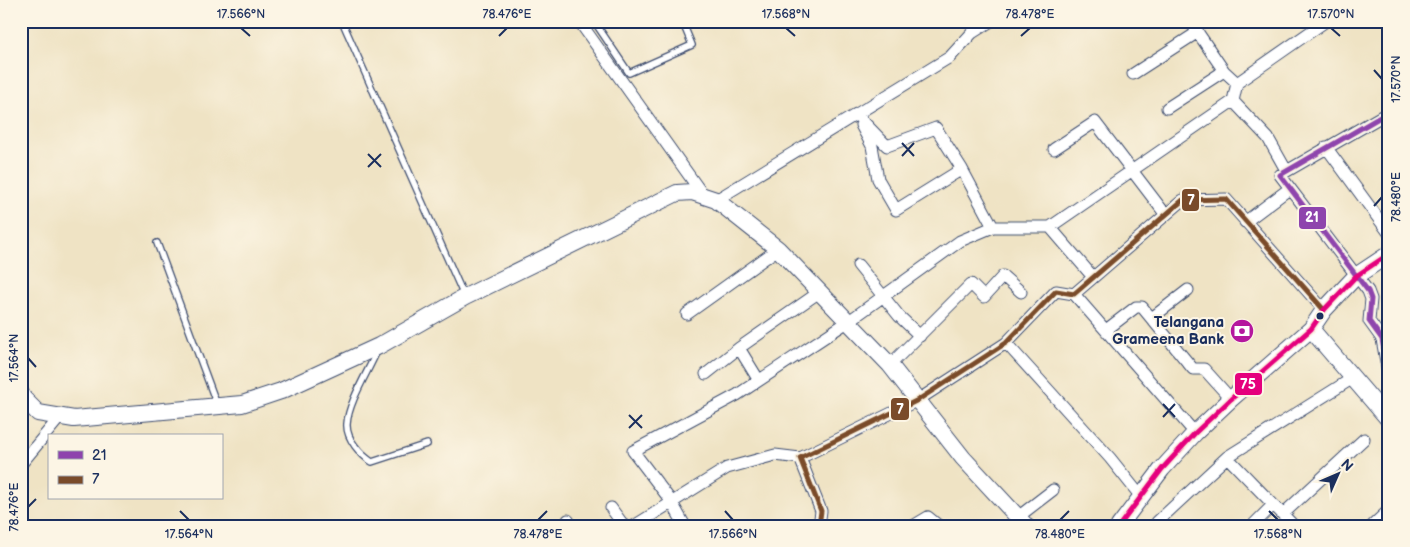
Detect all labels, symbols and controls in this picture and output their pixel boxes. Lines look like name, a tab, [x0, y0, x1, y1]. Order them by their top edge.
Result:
text: 17.566°N	[217, 7, 265, 22]
text: 78.476°E	[483, 7, 532, 22]
text: 17.568°N	[762, 7, 810, 22]
text: 78.478°E	[1006, 7, 1055, 22]
text: 17.570°N	[1307, 7, 1355, 22]
text: 17.570°N	[1389, 55, 1404, 103]
text: 78.480°E	[1389, 172, 1404, 222]
line badge: 7	[1181, 188, 1200, 212]
text: 7	[1187, 192, 1195, 209]
line badge: 21	[1298, 206, 1327, 230]
text: 21	[1305, 209, 1319, 226]
unlabelled marker	[1315, 311, 1325, 321]
place label: Telangana Grameena Bank	[1112, 313, 1224, 349]
bank icon: Telangana Grameena Bank	[1229, 318, 1255, 344]
text: 17.564°N	[7, 334, 22, 382]
line badge: 75	[1234, 372, 1263, 396]
text: 75	[1240, 376, 1256, 393]
line badge: 7	[890, 397, 910, 421]
text: 7	[896, 401, 904, 418]
legend	[48, 434, 222, 500]
text: 21	[92, 446, 106, 465]
north arrow	[1312, 450, 1362, 500]
text: N	[1337, 455, 1357, 475]
text: 7	[92, 470, 100, 489]
text: 78.476°E	[7, 482, 22, 531]
text: 17.564°N	[165, 527, 213, 542]
text: 78.478°E	[514, 527, 563, 542]
text: 17.566°N	[709, 527, 757, 542]
text: 78.480°E	[1035, 527, 1085, 542]
text: 17.568°N	[1254, 527, 1302, 542]

